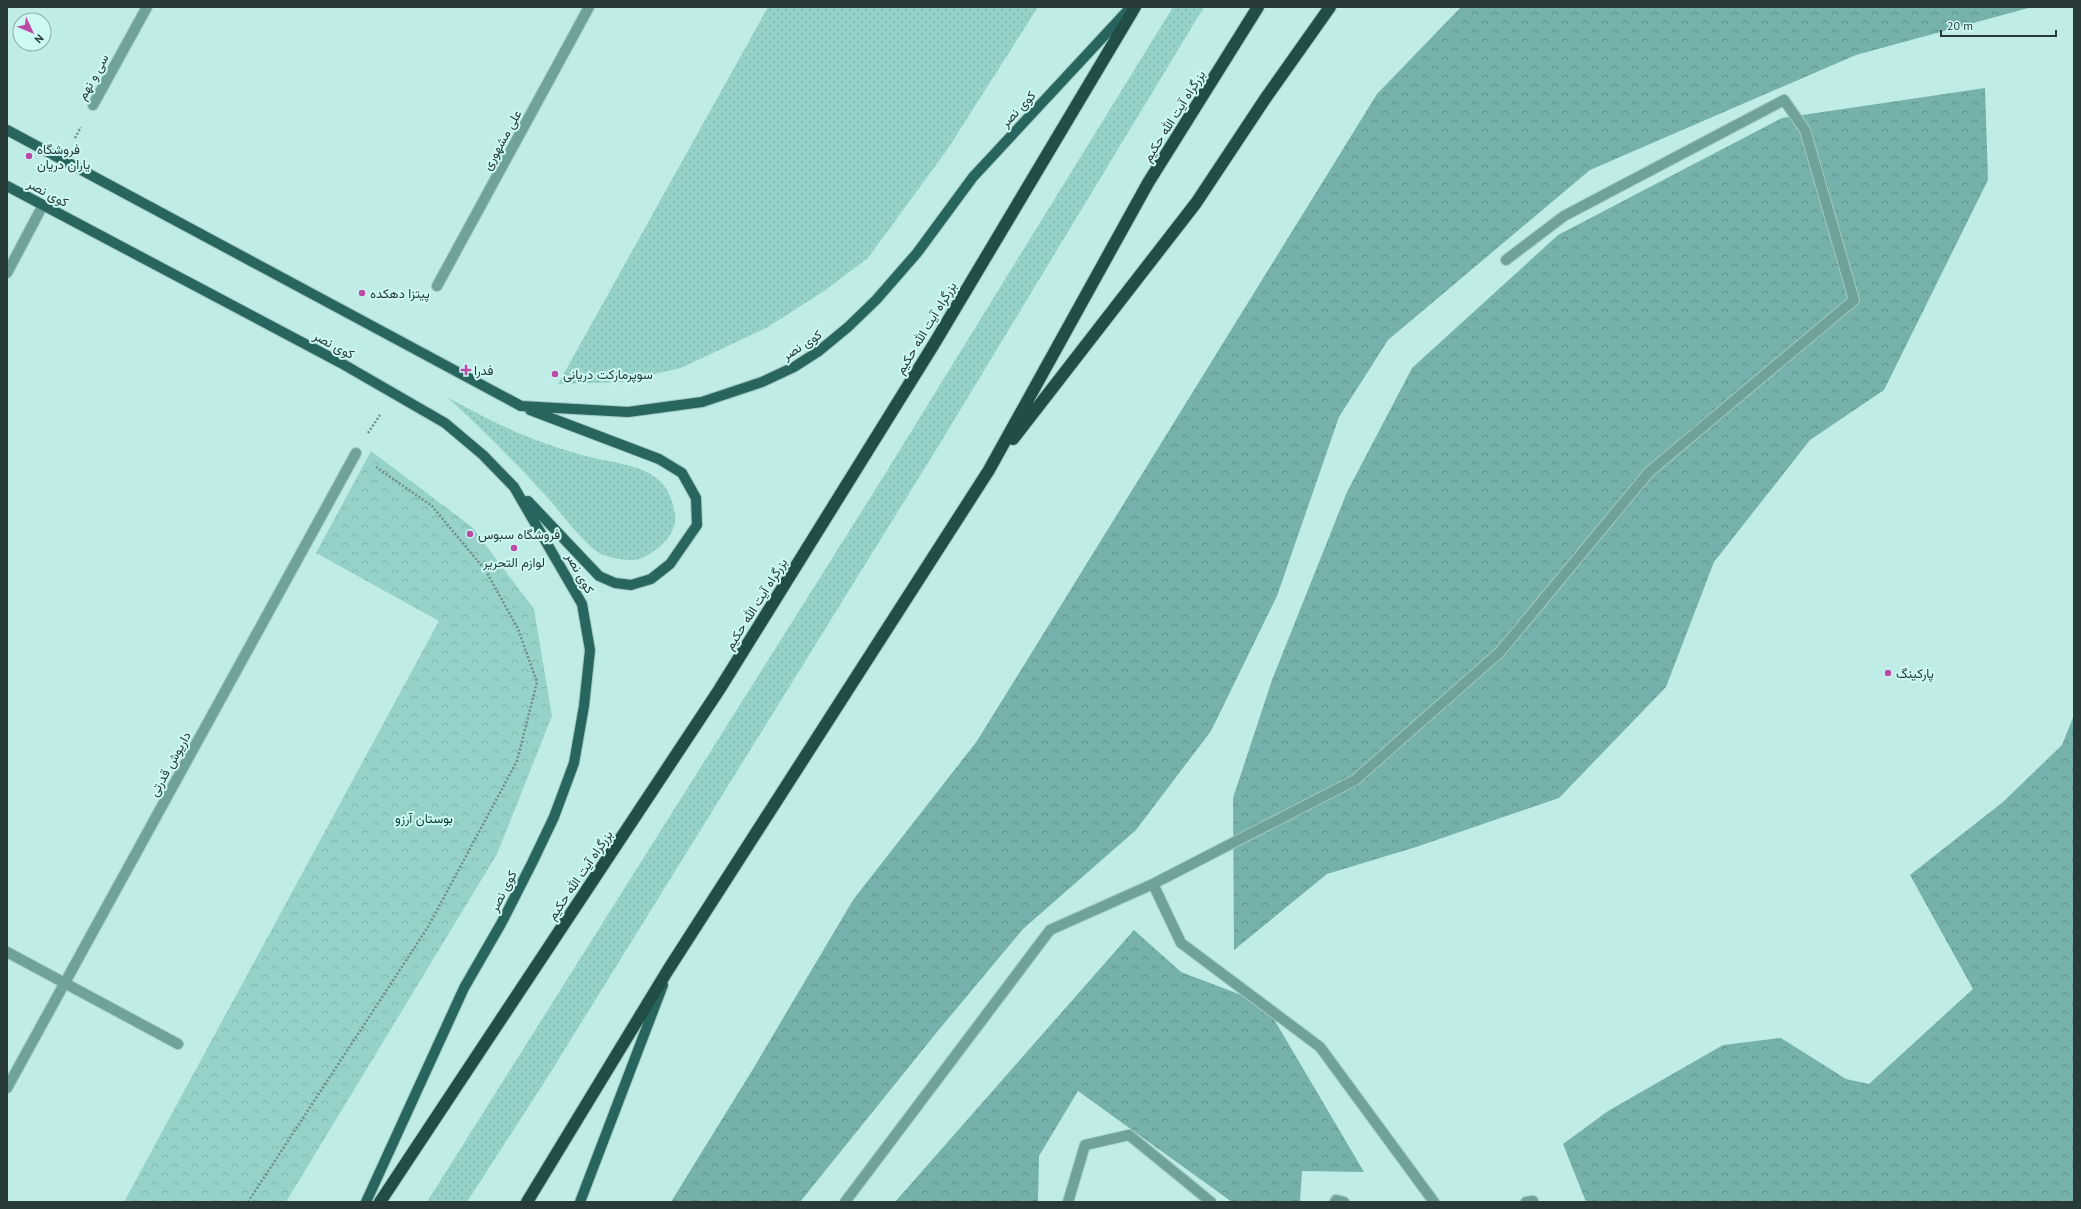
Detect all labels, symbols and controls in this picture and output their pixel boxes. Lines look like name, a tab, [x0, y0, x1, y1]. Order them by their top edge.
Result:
north arrow	[12, 12, 52, 52]
scale bar	[1941, 12, 2056, 38]
text: 20 m	[1947, 18, 1973, 33]
text: N	[32, 31, 47, 46]
street label: سی و نهم	[73, 51, 113, 103]
street label: بزرگراه آیت الله حکیم	[1139, 67, 1209, 165]
street label: کوی نصر	[996, 87, 1039, 132]
street label: علی مشهوری	[478, 107, 526, 173]
place label: فروشگاه یاران دریان	[37, 141, 90, 173]
marker: فروشگاه یاران دریان	[24, 151, 34, 161]
street label: کوی نصر	[24, 175, 72, 211]
street label: بزرگراه آیت الله حکیم	[892, 278, 960, 377]
place label: پیتزا دهکده	[370, 285, 430, 303]
marker: پیتزا دهکده	[357, 288, 367, 298]
street label: کوی نصر	[778, 326, 825, 365]
street label: کوی نصر	[310, 327, 358, 363]
place label: فدرا	[474, 362, 493, 379]
marker: فدرا	[461, 365, 471, 375]
place label: سوپرمارکت دریانی	[563, 366, 653, 384]
marker: سوپرمارکت دریانی	[550, 369, 560, 379]
place label: فروشگاه سبوس	[478, 526, 560, 543]
marker: فروشگاه سبوس	[465, 529, 475, 539]
marker: لوازم التحریر	[509, 543, 519, 553]
street label: کوی نصر	[561, 549, 598, 597]
place label: لوازم التحریر	[482, 554, 545, 571]
street label: بزرگراه آیت الله حکیم	[721, 555, 791, 653]
place label: پارکینگ	[1896, 665, 1934, 683]
marker: پارکینگ	[1883, 668, 1893, 678]
street label: داریوش قدرتی	[145, 728, 195, 800]
park label: بوستان آرزو	[395, 810, 453, 827]
street label: بزرگراه آیت الله حکیم	[544, 827, 617, 923]
street label: کوی نصر	[485, 867, 521, 915]

